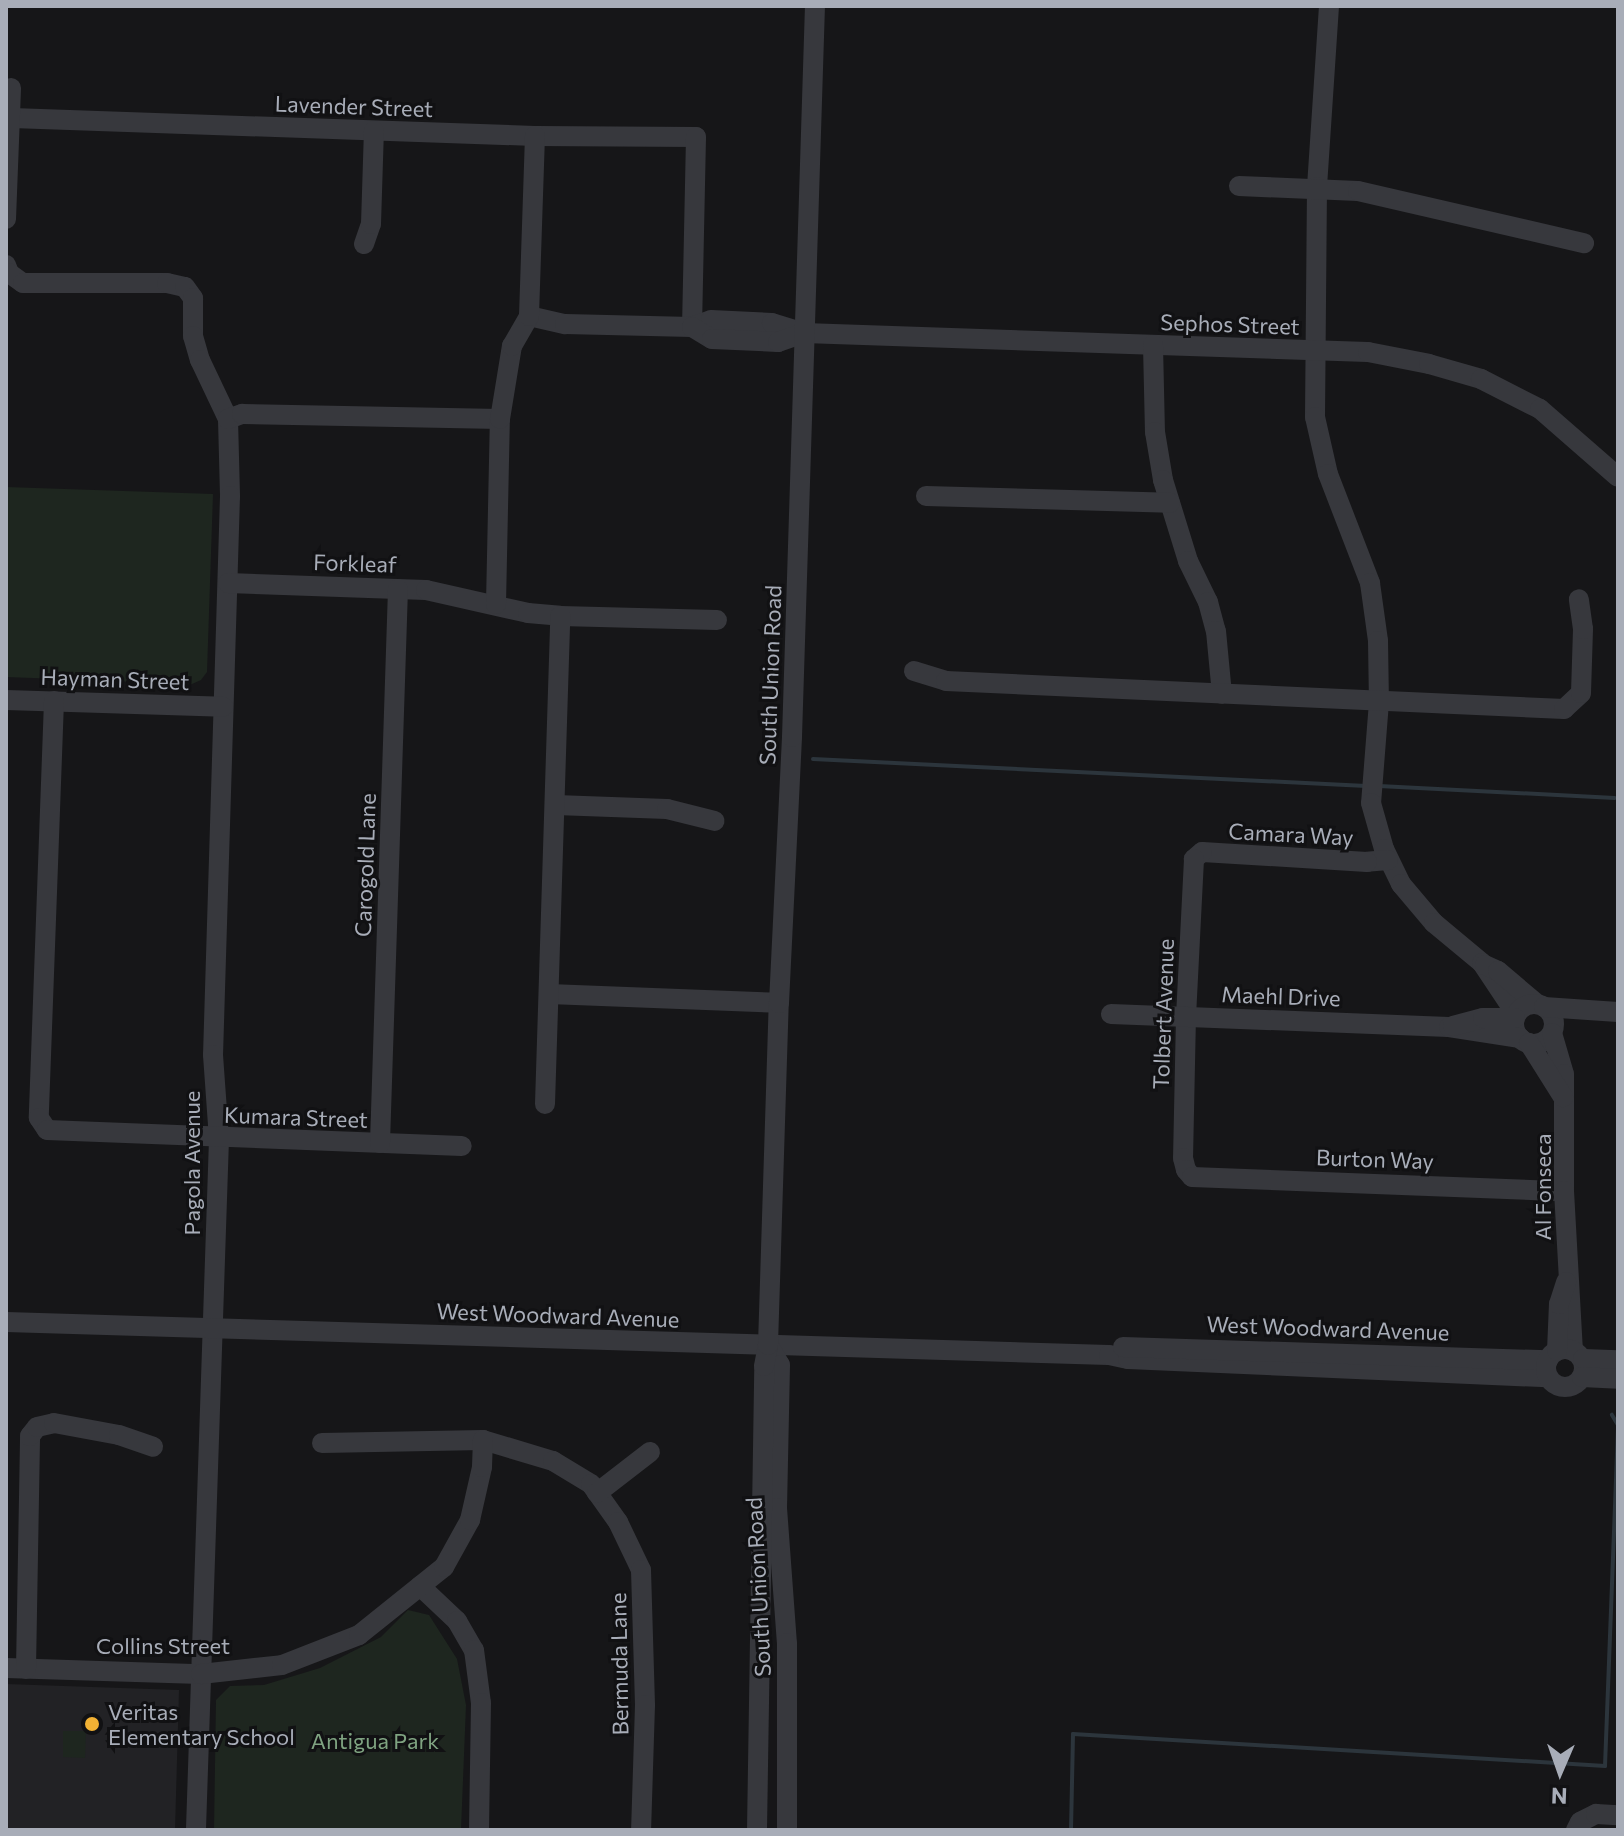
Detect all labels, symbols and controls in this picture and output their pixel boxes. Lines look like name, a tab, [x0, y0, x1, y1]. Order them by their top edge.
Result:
street label: Lavender Street	[274, 90, 434, 122]
street label: Sephos Street	[1160, 308, 1300, 340]
street label: Forkleaf	[313, 548, 397, 578]
street label: South Union Road	[754, 585, 786, 765]
street label: Hayman Street	[40, 663, 190, 695]
street label: Carogold Lane	[349, 793, 381, 937]
street label: Camara Way	[1228, 818, 1354, 850]
street label: Tolbert Avenue	[1147, 938, 1179, 1090]
street label: Maehl Drive	[1221, 981, 1341, 1011]
street label: Pagola Avenue	[179, 1091, 205, 1235]
street label: Kumara Street	[224, 1101, 368, 1133]
street label: Al Fonseca	[1530, 1134, 1556, 1240]
street label: Burton Way	[1316, 1144, 1434, 1174]
street label: West Woodward Avenue	[436, 1298, 680, 1332]
street label: West Woodward Avenue	[1206, 1311, 1450, 1345]
street label: South Union Road	[740, 1497, 776, 1677]
street label: Bermuda Lane	[605, 1592, 633, 1736]
street label: Collins Street	[96, 1633, 230, 1659]
place label: Veritas Elementary School	[108, 1698, 295, 1750]
marker: Veritas Elementary School	[83, 1715, 101, 1733]
park label: Antigua Park	[311, 1728, 439, 1754]
north arrow	[1520, 1732, 1600, 1812]
text: N	[1550, 1783, 1568, 1810]

